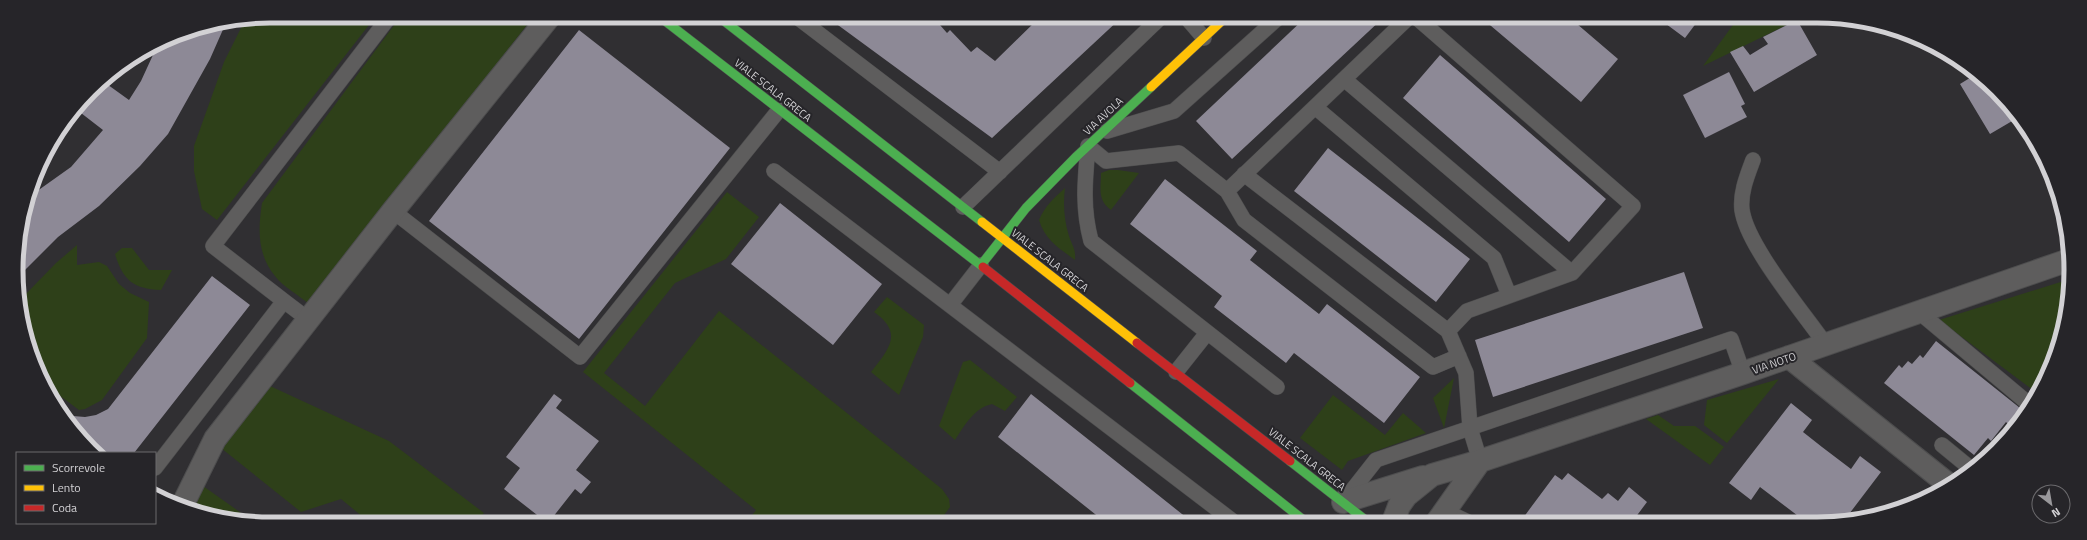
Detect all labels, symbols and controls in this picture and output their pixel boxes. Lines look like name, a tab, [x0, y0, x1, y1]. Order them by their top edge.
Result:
street label: VIALE SCALA GRECA	[731, 55, 815, 126]
street label: VIA AVOLA	[1079, 93, 1127, 139]
street label: VIALE SCALA GRECA	[1008, 225, 1092, 296]
street label: VIA NOTO	[1750, 348, 1798, 378]
street label: VIALE SCALA GRECA	[1265, 424, 1349, 495]
legend	[16, 452, 156, 524]
text: Scorrevole	[52, 458, 105, 477]
text: Lento	[52, 478, 81, 497]
north arrow	[2031, 484, 2071, 524]
text: Coda	[52, 498, 77, 517]
text: N	[2049, 504, 2064, 521]

